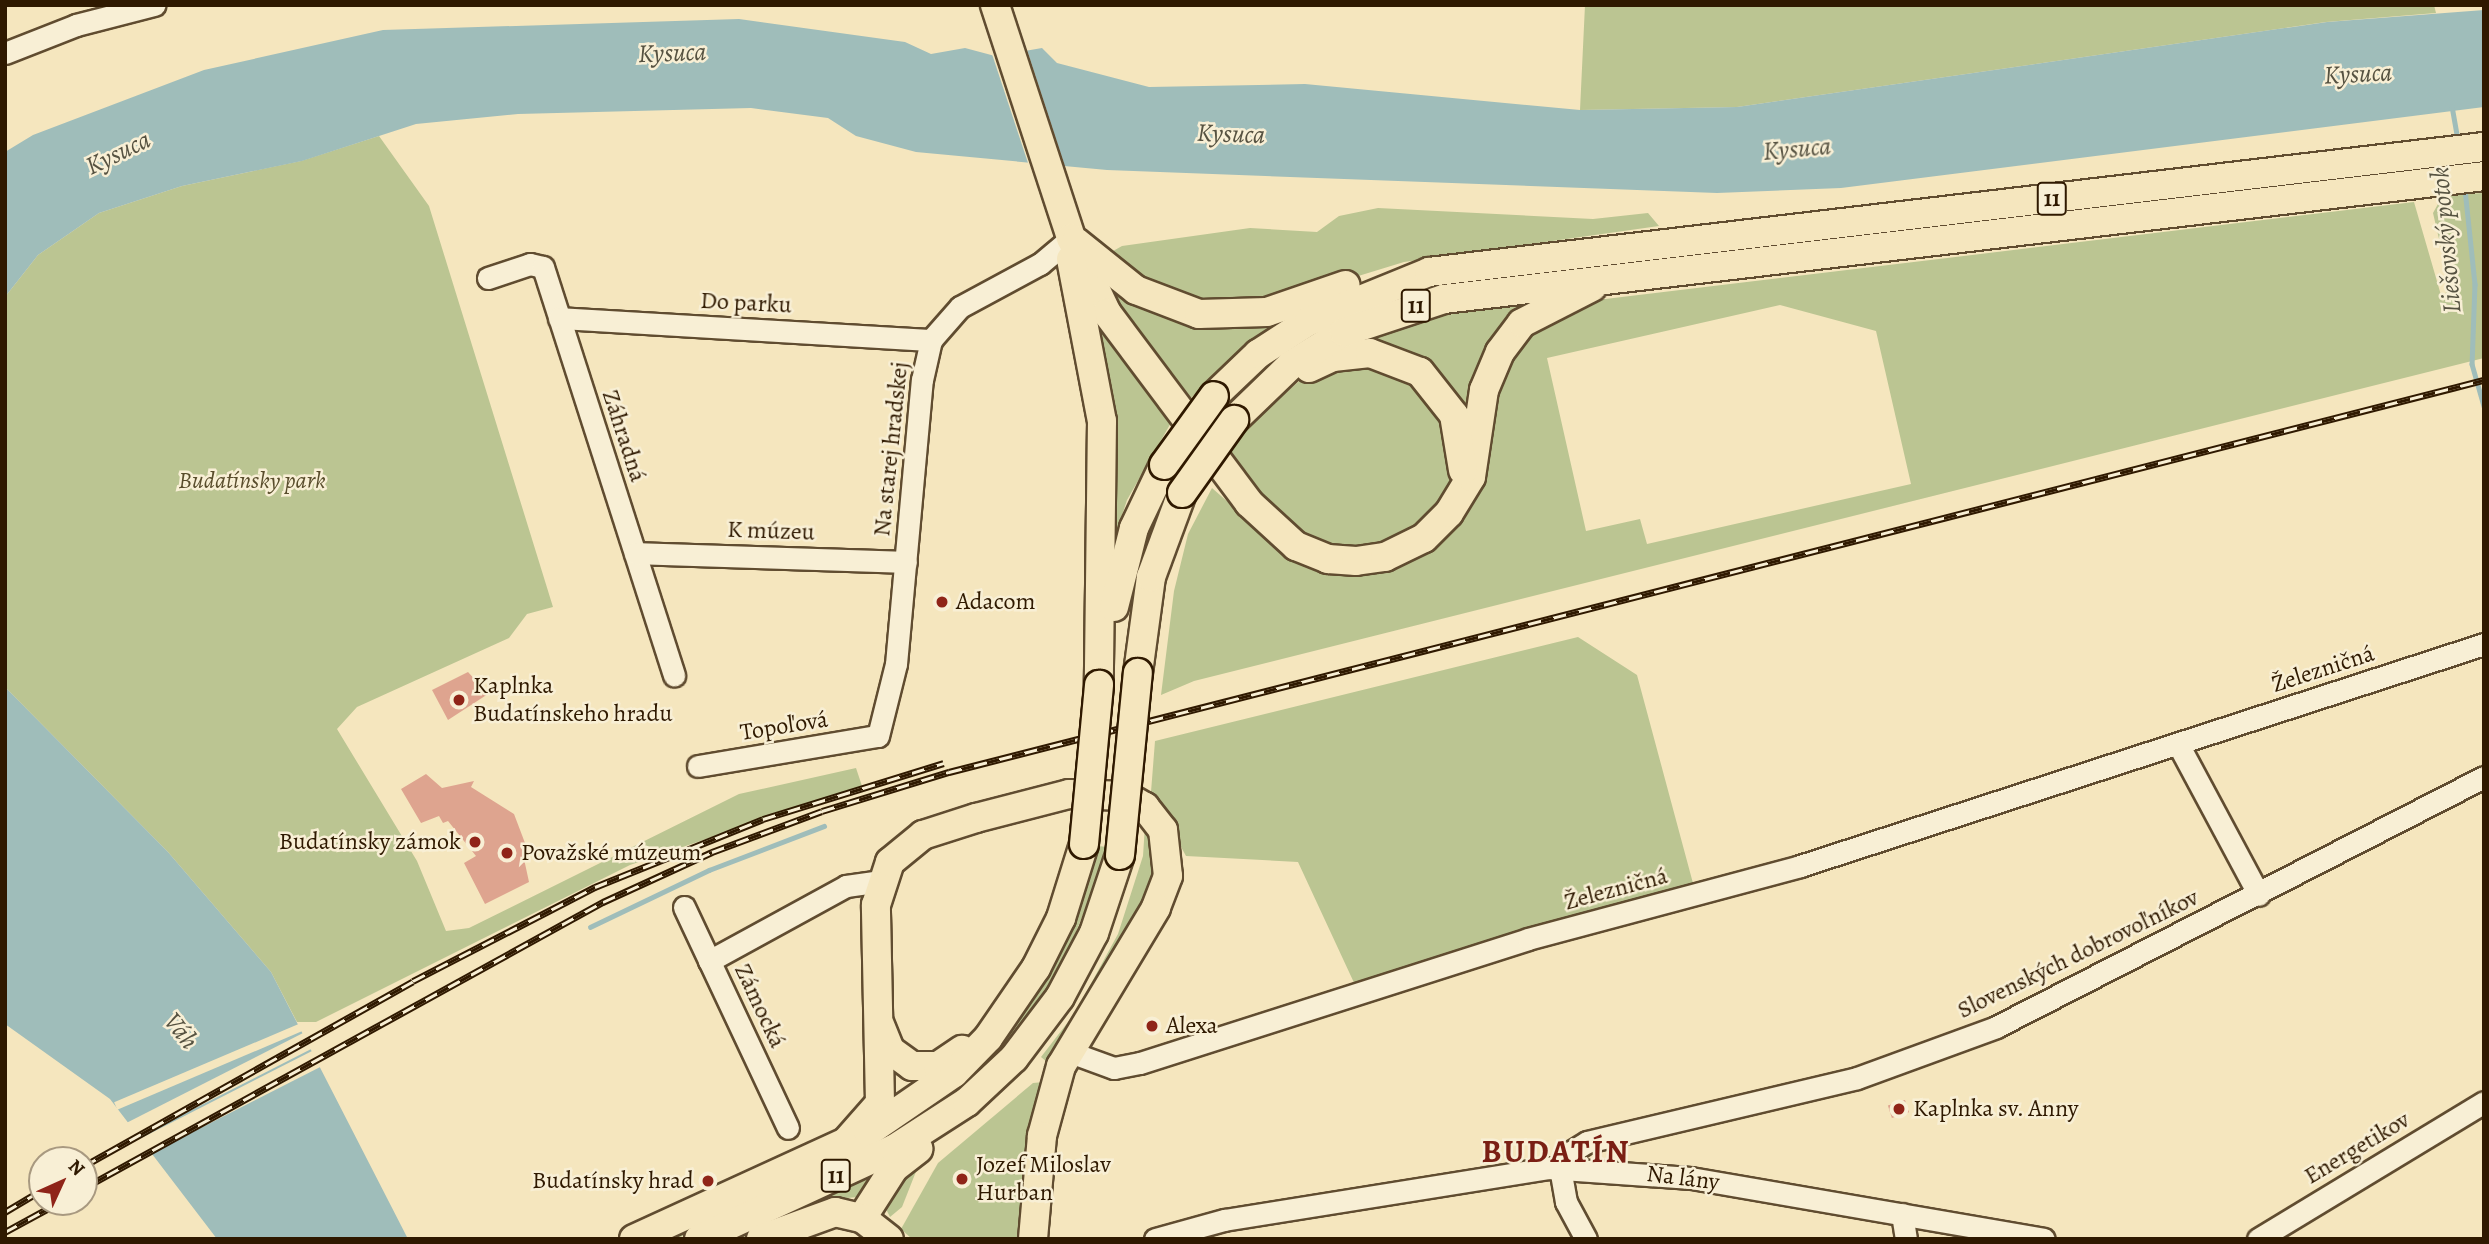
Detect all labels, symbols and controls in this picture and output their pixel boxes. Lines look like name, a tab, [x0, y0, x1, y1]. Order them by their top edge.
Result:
water label: Kysuca	[637, 36, 707, 70]
water label: Kysuca	[2323, 57, 2393, 91]
water label: Kysuca	[1196, 117, 1266, 151]
water label: Kysuca	[80, 124, 156, 182]
water label: Kysuca	[1762, 130, 1832, 168]
water label: Liešovský potok	[2424, 166, 2468, 314]
road number: 11	[2036, 180, 2068, 218]
street label: Do parku	[700, 286, 792, 320]
road number: 11	[1400, 286, 1432, 326]
street label: Na starej hradskej	[868, 360, 914, 538]
street label: Záhradná	[596, 386, 652, 486]
park label: Budatínsky park	[178, 467, 326, 495]
street label: K múzeu	[727, 515, 815, 547]
place label: Adacom	[956, 588, 1035, 616]
marker: Adacom	[934, 594, 950, 610]
street label: Železničná	[2268, 639, 2378, 699]
place label: Kaplnka Budatínskeho hradu	[473, 672, 672, 728]
marker: Kaplnka Budatínskeho hradu	[451, 692, 467, 708]
street label: Topoľová	[738, 705, 830, 747]
place label: Budatínsky zámok	[279, 828, 461, 856]
marker: Budatínsky zámok	[467, 834, 483, 850]
place label: Považské múzeum	[521, 839, 702, 867]
marker: Považské múzeum	[499, 845, 515, 861]
street label: Železničná	[1561, 861, 1671, 917]
street label: Slovenských dobrovoľníkov	[1953, 883, 2203, 1025]
street label: Zámocká	[728, 959, 792, 1053]
water label: Váh	[157, 1006, 205, 1056]
place label: Alexa	[1166, 1012, 1218, 1040]
marker: Alexa	[1144, 1018, 1160, 1034]
place label: Kaplnka sv. Anny	[1913, 1095, 2079, 1123]
marker: Kaplnka sv. Anny	[1891, 1101, 1907, 1117]
street label: Energetikov	[2299, 1105, 2415, 1191]
district label: BUDATÍN	[1482, 1132, 1630, 1170]
north arrow	[28, 1146, 98, 1216]
place label: Jozef Miloslav Hurban	[976, 1151, 1111, 1207]
text: N	[62, 1153, 91, 1182]
road number: 11	[820, 1156, 852, 1196]
street label: Na lány	[1645, 1159, 1721, 1197]
place label: Budatínsky hrad	[532, 1167, 694, 1195]
marker: Jozef Miloslav Hurban	[954, 1171, 970, 1187]
marker: Budatínsky hrad	[700, 1173, 716, 1189]

